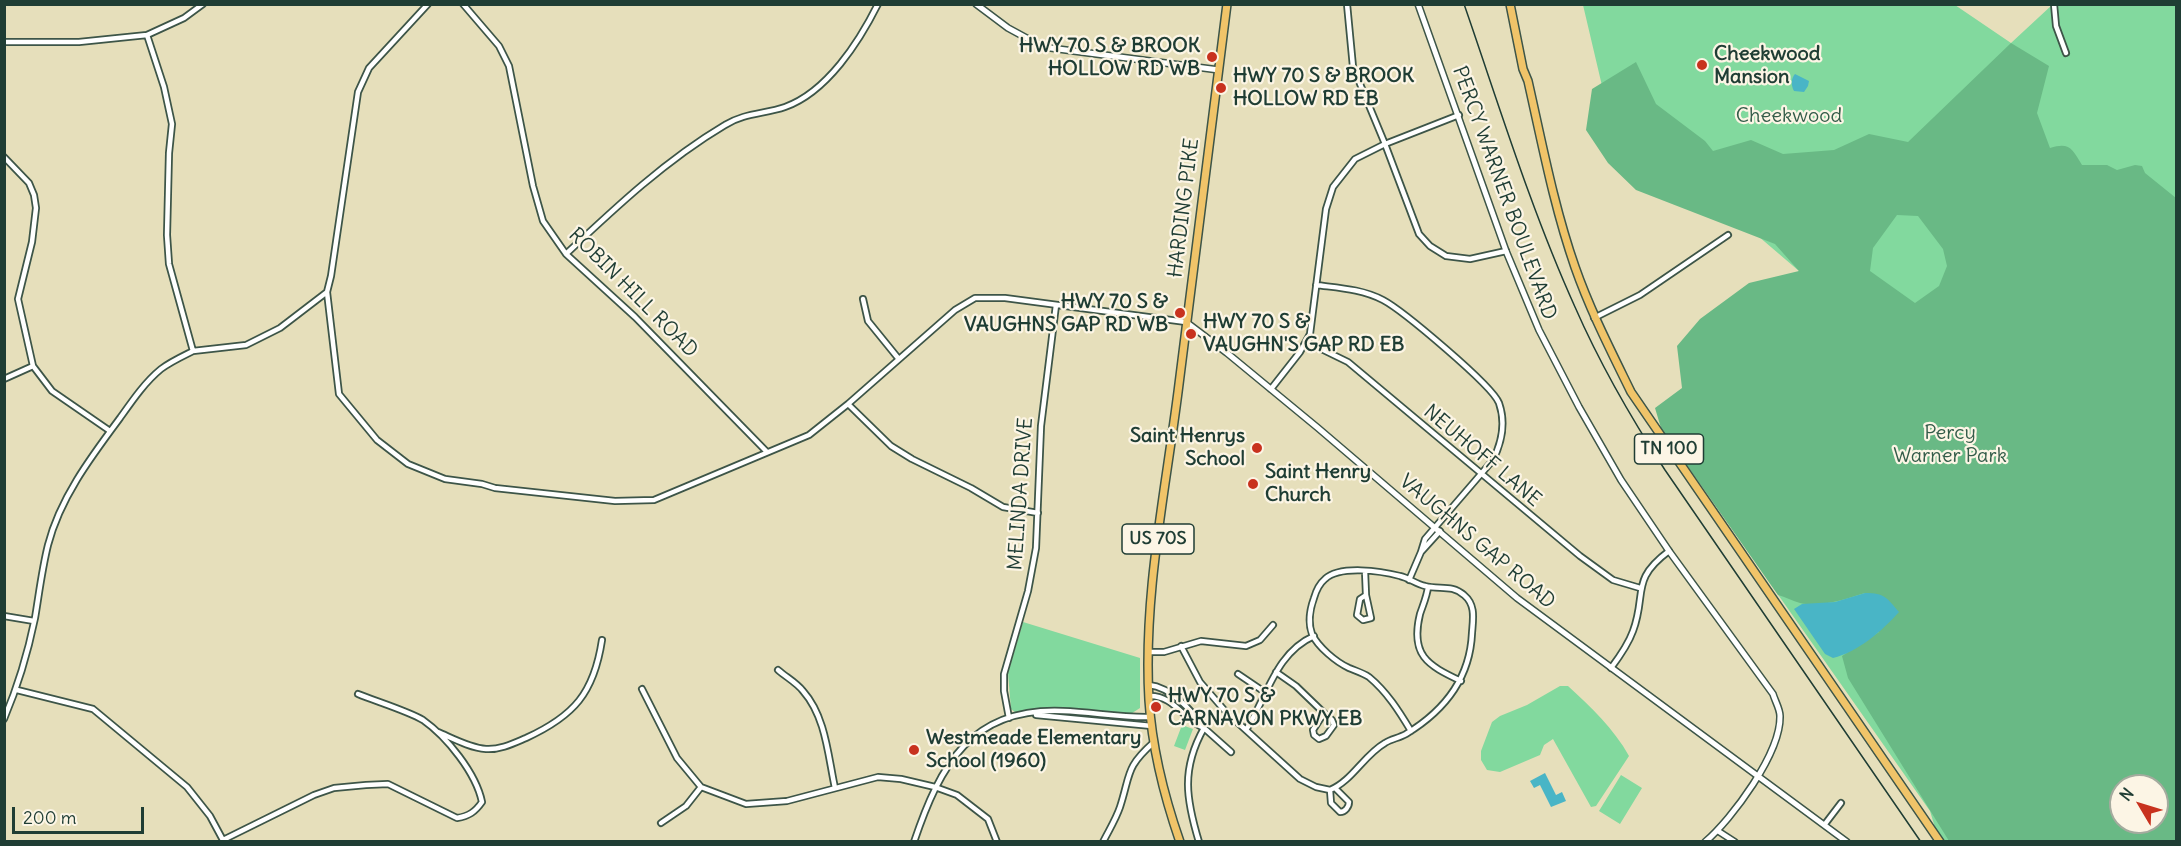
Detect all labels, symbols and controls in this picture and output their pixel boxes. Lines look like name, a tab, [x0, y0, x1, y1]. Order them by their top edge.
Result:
place label: HWY 70 S & BROOK HOLLOW RD WB	[1019, 34, 1200, 81]
place label: Cheekwood Mansion	[1714, 42, 1820, 89]
marker: HWY 70 S & BROOK HOLLOW RD WB	[1205, 50, 1219, 64]
marker: Cheekwood Mansion	[1695, 58, 1709, 72]
street label: PERCY WARNER BOULEVARD	[1447, 63, 1561, 323]
place label: HWY 70 S & BROOK HOLLOW RD EB	[1233, 64, 1414, 111]
marker: HWY 70 S & BROOK HOLLOW RD EB	[1214, 81, 1228, 95]
park label: Cheekwood	[1736, 104, 1842, 128]
street label: HARDING PIKE	[1164, 137, 1204, 279]
street label: ROBIN HILL ROAD	[563, 223, 703, 363]
place label: HWY 70 S & VAUGHNS GAP RD WB	[964, 290, 1168, 337]
marker: HWY 70 S & VAUGHNS GAP RD WB	[1173, 306, 1187, 320]
place label: HWY 70 S & VAUGHN'S GAP RD EB	[1203, 310, 1404, 357]
marker: HWY 70 S & VAUGHN'S GAP RD EB	[1184, 327, 1198, 341]
street label: NEUHOFF LANE	[1418, 400, 1546, 512]
street label: MELINDA DRIVE	[1004, 417, 1038, 571]
park label: Percy Warner Park	[1893, 421, 2007, 468]
place label: Saint Henrys School	[1130, 424, 1245, 471]
road number: TN 100	[1634, 434, 1704, 464]
marker: Saint Henrys School	[1250, 441, 1264, 455]
place label: Saint Henry Church	[1265, 460, 1371, 507]
street label: VAUGHNS GAP ROAD	[1394, 470, 1560, 614]
marker: Saint Henry Church	[1246, 477, 1260, 491]
road number: US 70S	[1122, 524, 1194, 554]
place label: HWY 70 S & CARNAVON PKWY EB	[1168, 684, 1362, 731]
marker: HWY 70 S & CARNAVON PKWY EB	[1149, 700, 1163, 714]
place label: Westmeade Elementary School (1960)	[926, 726, 1141, 773]
marker: Westmeade Elementary School (1960)	[907, 743, 921, 757]
north arrow	[2109, 774, 2169, 834]
text: N	[2115, 784, 2138, 805]
scale bar	[15, 795, 147, 833]
text: 200 m	[23, 806, 77, 829]

